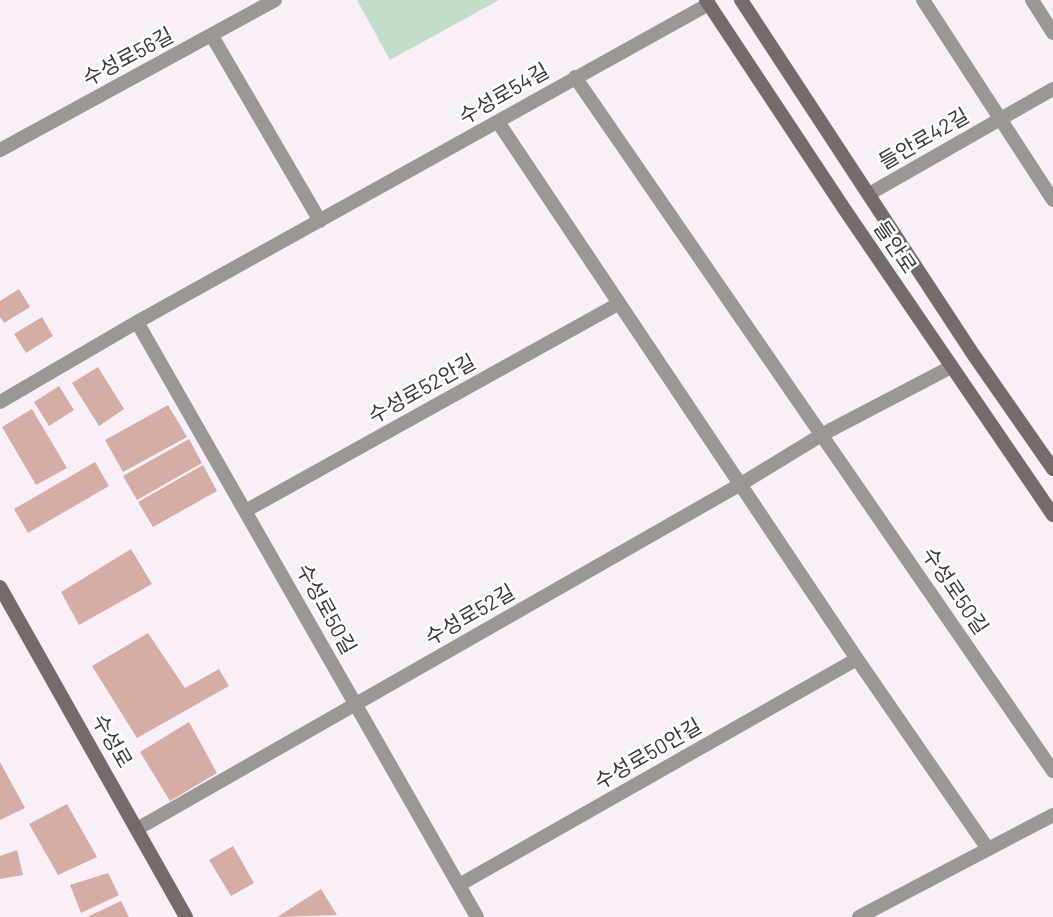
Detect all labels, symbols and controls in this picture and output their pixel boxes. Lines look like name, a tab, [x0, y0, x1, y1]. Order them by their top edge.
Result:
street label: 수성로56길	[78, 23, 178, 91]
street label: 수성로54길	[455, 58, 553, 130]
street label: 들안로42길	[874, 103, 974, 175]
street label: 들안로	[868, 216, 922, 278]
street label: 수성로52안길	[364, 349, 480, 429]
street label: 수성로50길	[917, 543, 993, 639]
street label: 수성로50길	[291, 559, 361, 659]
street label: 수성로52길	[421, 579, 519, 651]
street label: 수성로	[87, 710, 137, 772]
street label: 수성로50안길	[590, 713, 706, 795]

